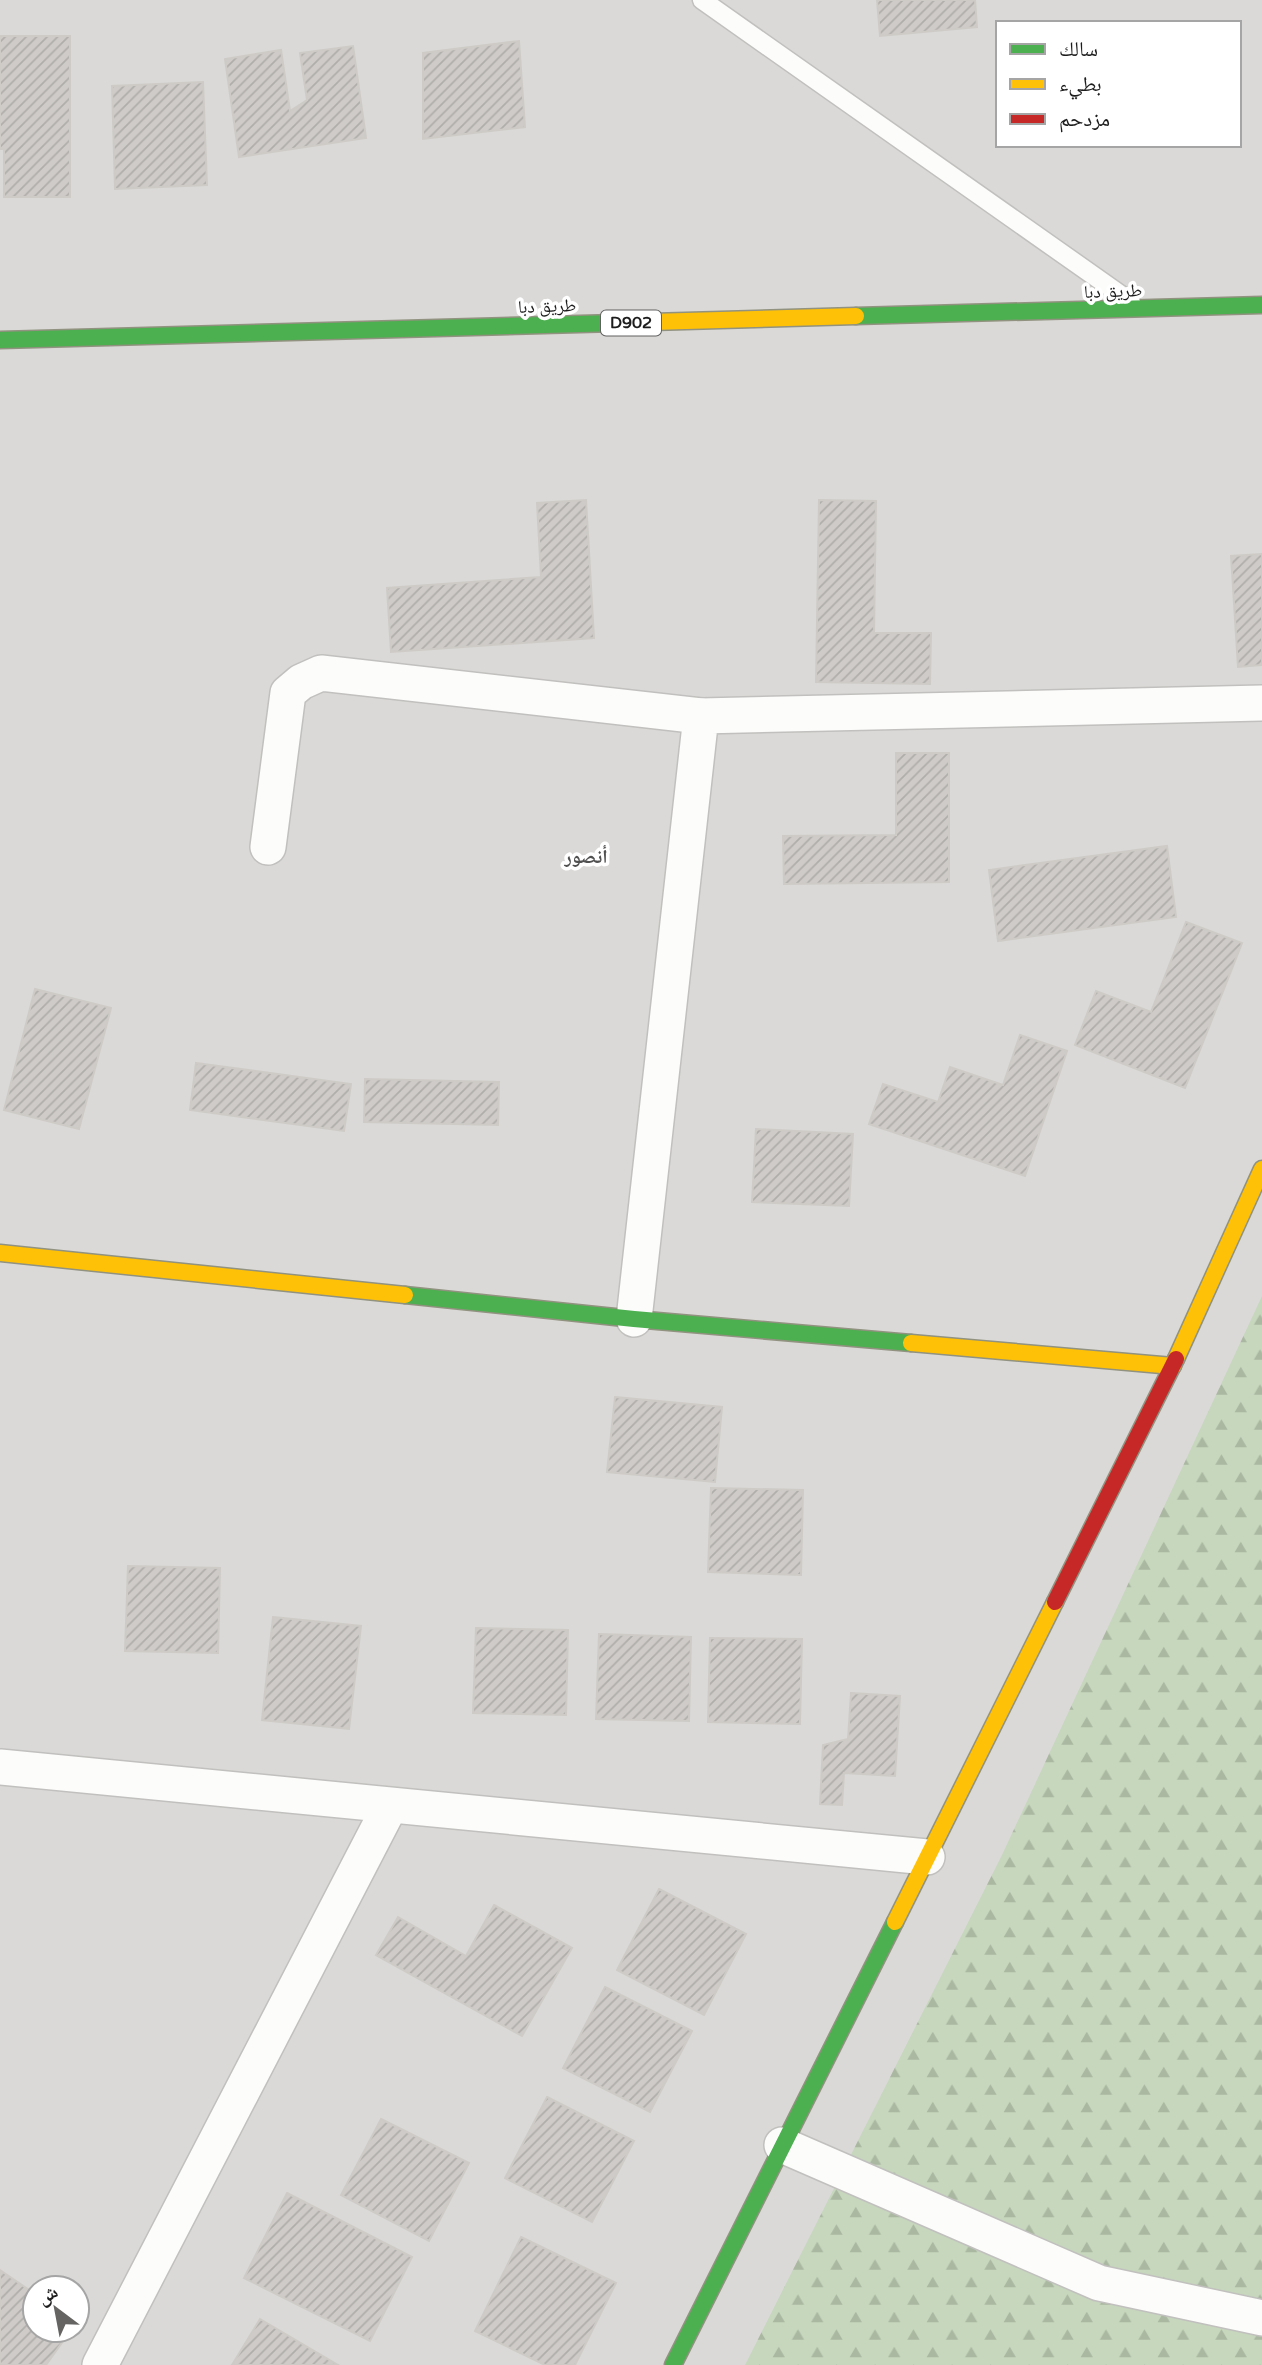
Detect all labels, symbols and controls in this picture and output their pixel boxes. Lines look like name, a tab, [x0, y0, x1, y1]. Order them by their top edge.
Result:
legend	[996, 21, 1241, 147]
text: سالك	[1059, 37, 1098, 62]
text: بطيء	[1059, 72, 1102, 100]
text: مزدحم	[1059, 107, 1110, 133]
street label: طريق دبا	[1083, 279, 1143, 303]
street label: طريق دبا	[517, 294, 577, 318]
road number: D902	[601, 310, 661, 336]
district label: أنصور	[563, 845, 608, 868]
north arrow	[21, 2274, 91, 2344]
text: ش	[33, 2281, 62, 2310]

